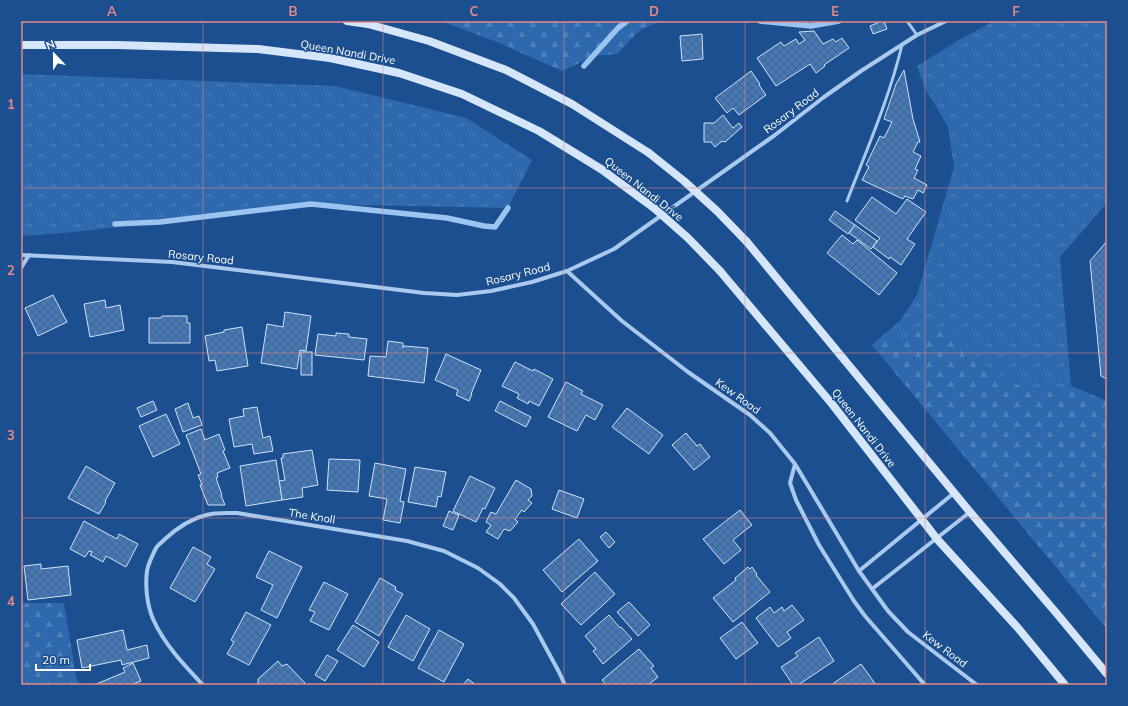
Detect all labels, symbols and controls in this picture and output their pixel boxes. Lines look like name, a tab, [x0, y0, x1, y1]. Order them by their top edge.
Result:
text: A	[107, 3, 117, 19]
text: B	[289, 3, 298, 19]
text: C	[470, 3, 479, 19]
text: D	[649, 3, 659, 19]
text: E	[831, 3, 839, 19]
text: F	[1012, 3, 1020, 19]
north arrow	[34, 34, 74, 74]
text: N	[44, 37, 57, 53]
street label: Queen Nandi Drive	[299, 37, 397, 67]
street label: Rosary Road	[761, 86, 821, 136]
text: 1	[7, 96, 15, 112]
street label: Queen Nandi Drive	[602, 154, 686, 224]
street label: Rosary Road	[168, 247, 234, 267]
street label: Rosary Road	[484, 259, 552, 289]
text: 2	[7, 262, 15, 278]
street label: Kew Road	[713, 375, 763, 417]
street label: Queen Nandi Drive	[829, 386, 899, 470]
text: 3	[7, 427, 15, 443]
street label: The Knoll	[288, 505, 336, 527]
text: 4	[7, 593, 15, 609]
street label: Kew Road	[920, 628, 970, 670]
scale bar	[36, 646, 90, 672]
text: 20 m	[42, 652, 70, 667]

